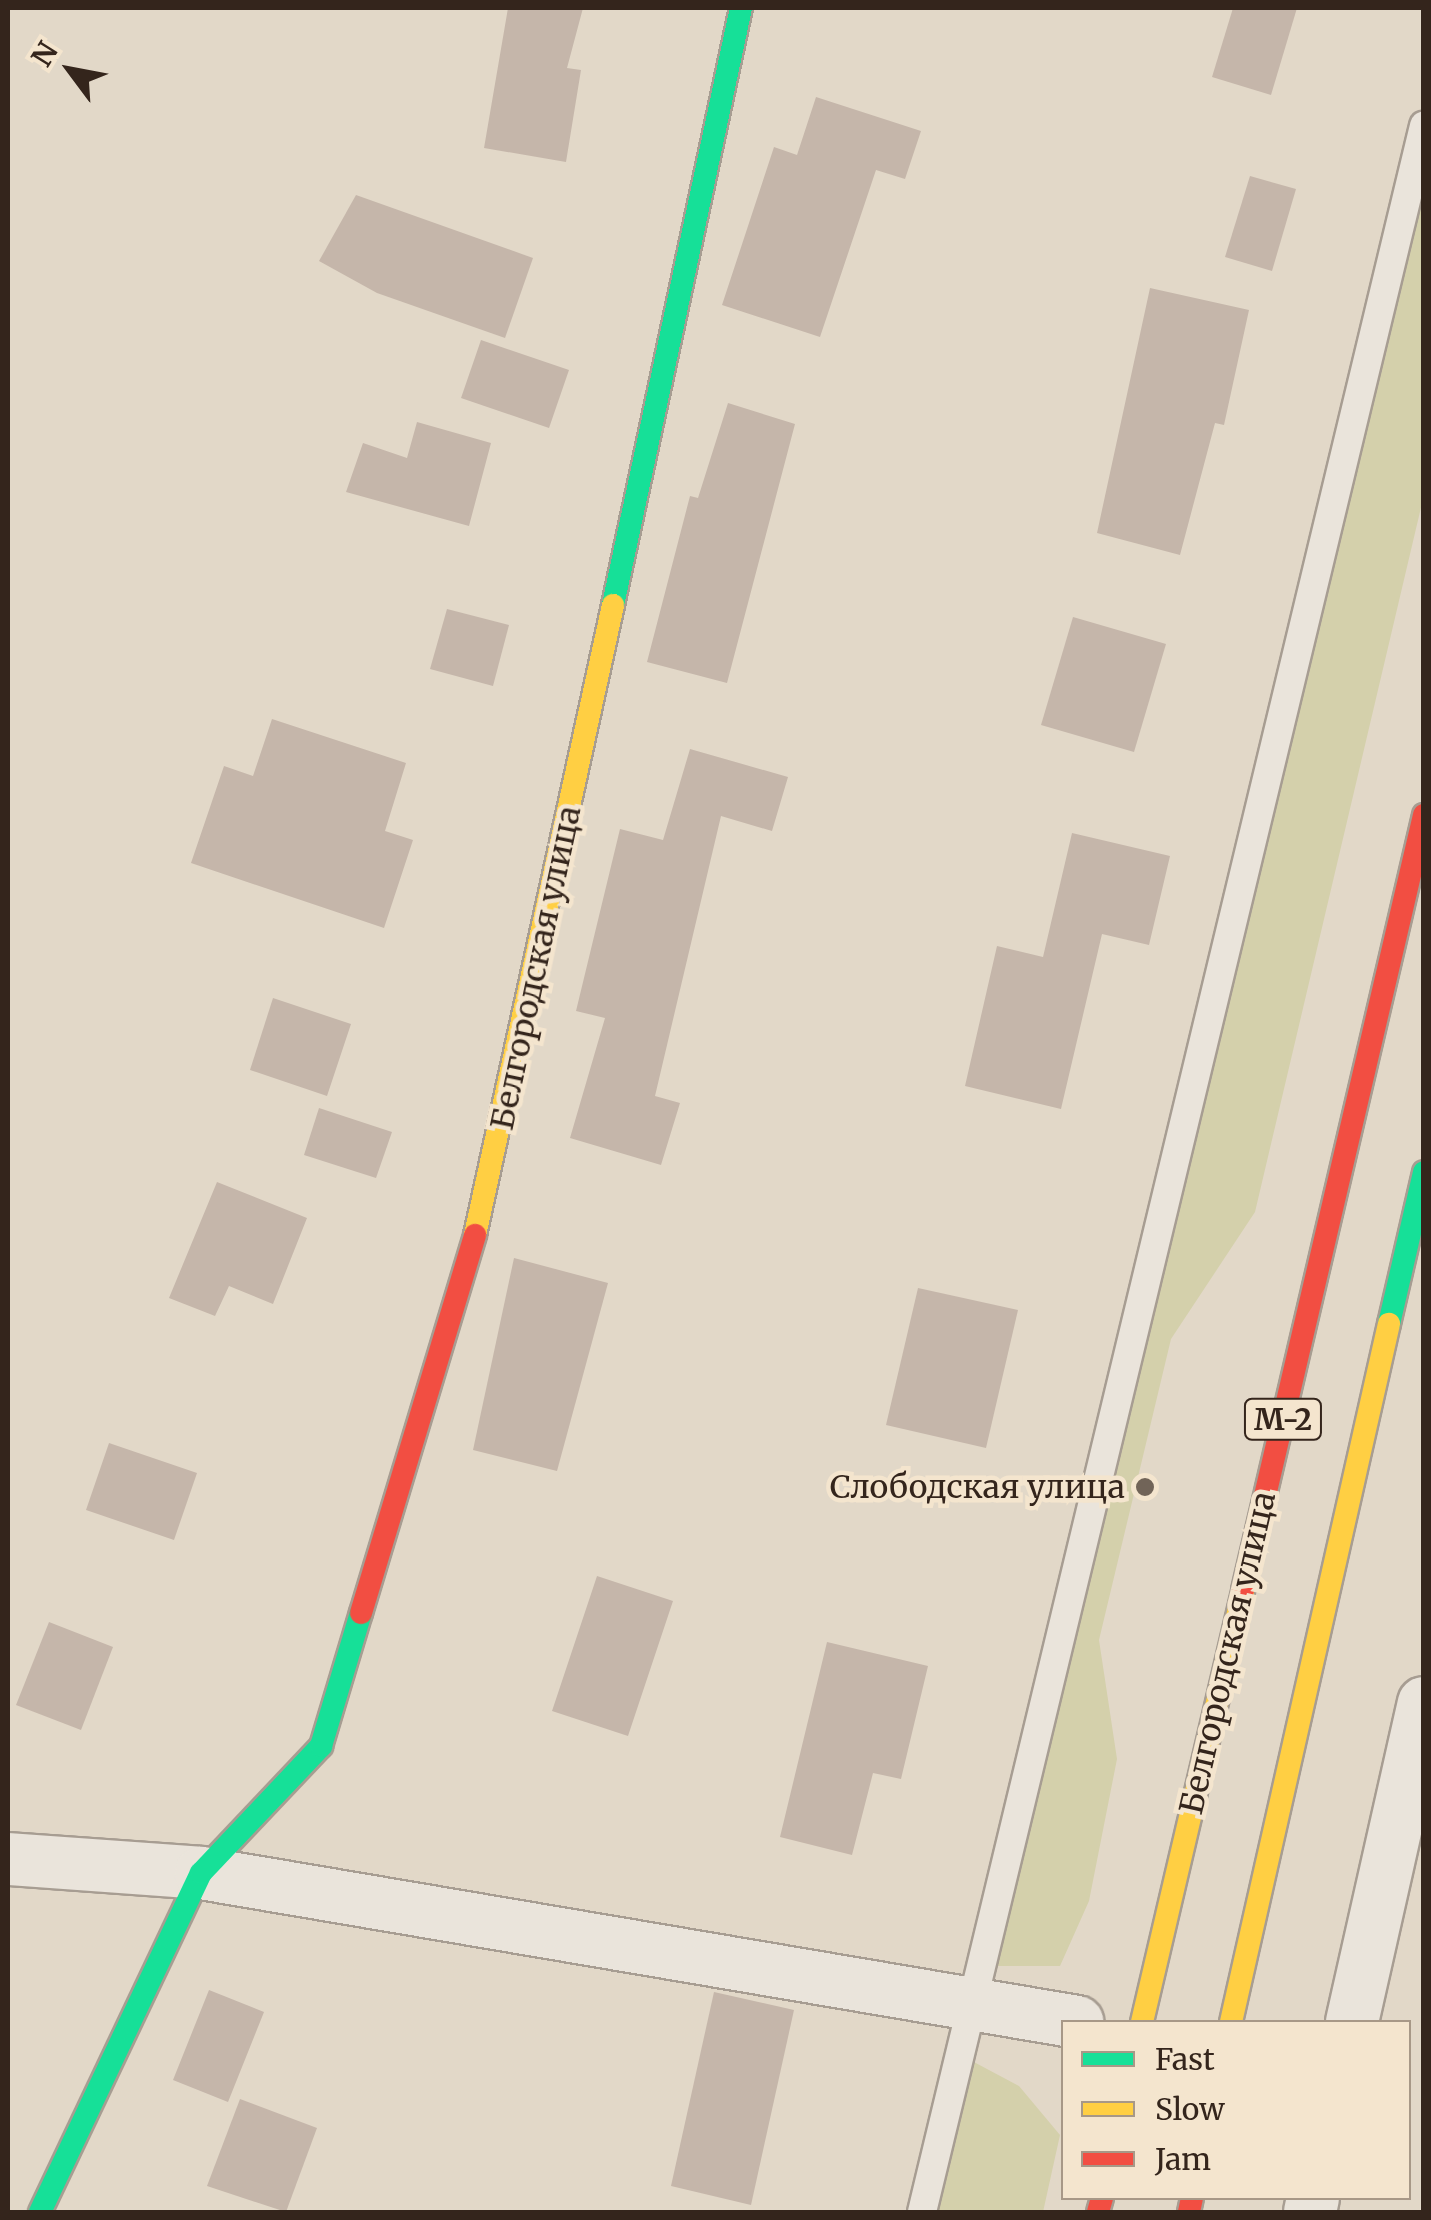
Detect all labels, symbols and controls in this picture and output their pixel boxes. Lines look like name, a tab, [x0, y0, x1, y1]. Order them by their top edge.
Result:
north arrow	[20, 20, 120, 120]
text: N	[23, 35, 66, 73]
street label: Белгородская улица	[483, 803, 589, 1133]
road number: М-2	[1243, 1394, 1323, 1444]
place label: Слободская улица	[830, 1468, 1125, 1506]
marker: Слободская улица	[1134, 1476, 1156, 1498]
street label: Белгородская улица	[1172, 1488, 1284, 1818]
legend	[1061, 2020, 1411, 2200]
text: Fast	[1155, 2040, 1215, 2078]
text: Slow	[1155, 2090, 1225, 2128]
text: Jam	[1155, 2140, 1211, 2178]

